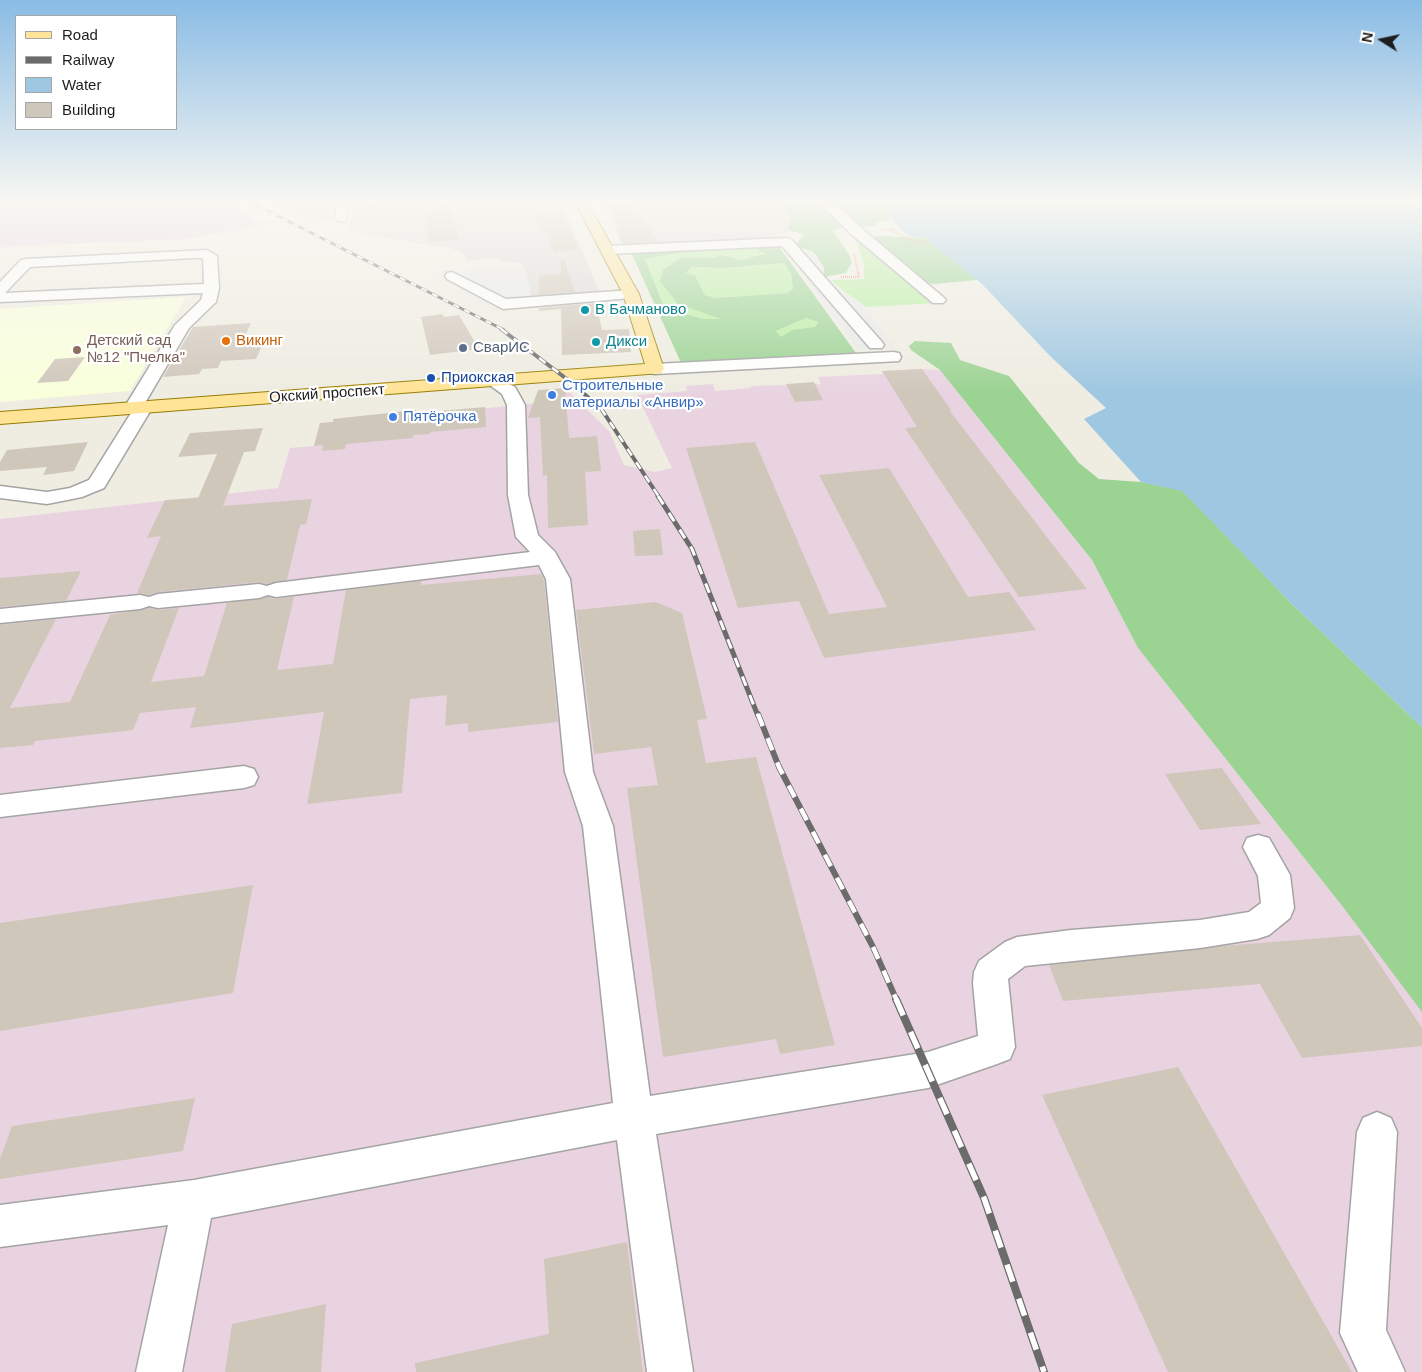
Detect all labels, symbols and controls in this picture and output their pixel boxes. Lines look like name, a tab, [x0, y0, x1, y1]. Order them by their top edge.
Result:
legend	[15, 15, 178, 130]
north arrow	[1357, 15, 1407, 65]
text: Road	[62, 26, 98, 43]
text: N	[1358, 31, 1376, 44]
text: Railway	[62, 51, 115, 68]
text: Water	[62, 76, 101, 93]
text: Building	[62, 101, 115, 118]
place label: В Бачманово	[595, 301, 686, 319]
marker: В Бачманово	[579, 304, 591, 316]
place label: Детский сад №12 "Пчелка"	[87, 332, 185, 367]
place label: Викинг	[236, 332, 283, 350]
place label: Дикси	[606, 333, 647, 351]
marker: Викинг	[220, 335, 232, 347]
marker: Дикси	[590, 336, 602, 348]
place label: СварИС	[473, 339, 530, 357]
marker: СварИС	[457, 342, 469, 354]
marker: Детский сад №12 "Пчелка"	[71, 344, 83, 356]
place label: Приокская	[441, 369, 514, 387]
marker: Приокская	[425, 372, 437, 384]
place label: Строительные материалы «Анвир»	[562, 377, 704, 412]
street label: Окский проспект	[269, 381, 385, 407]
marker: Строительные материалы «Анвир»	[546, 389, 558, 401]
place label: Пятёрочка	[403, 408, 477, 426]
marker: Пятёрочка	[387, 411, 399, 423]

